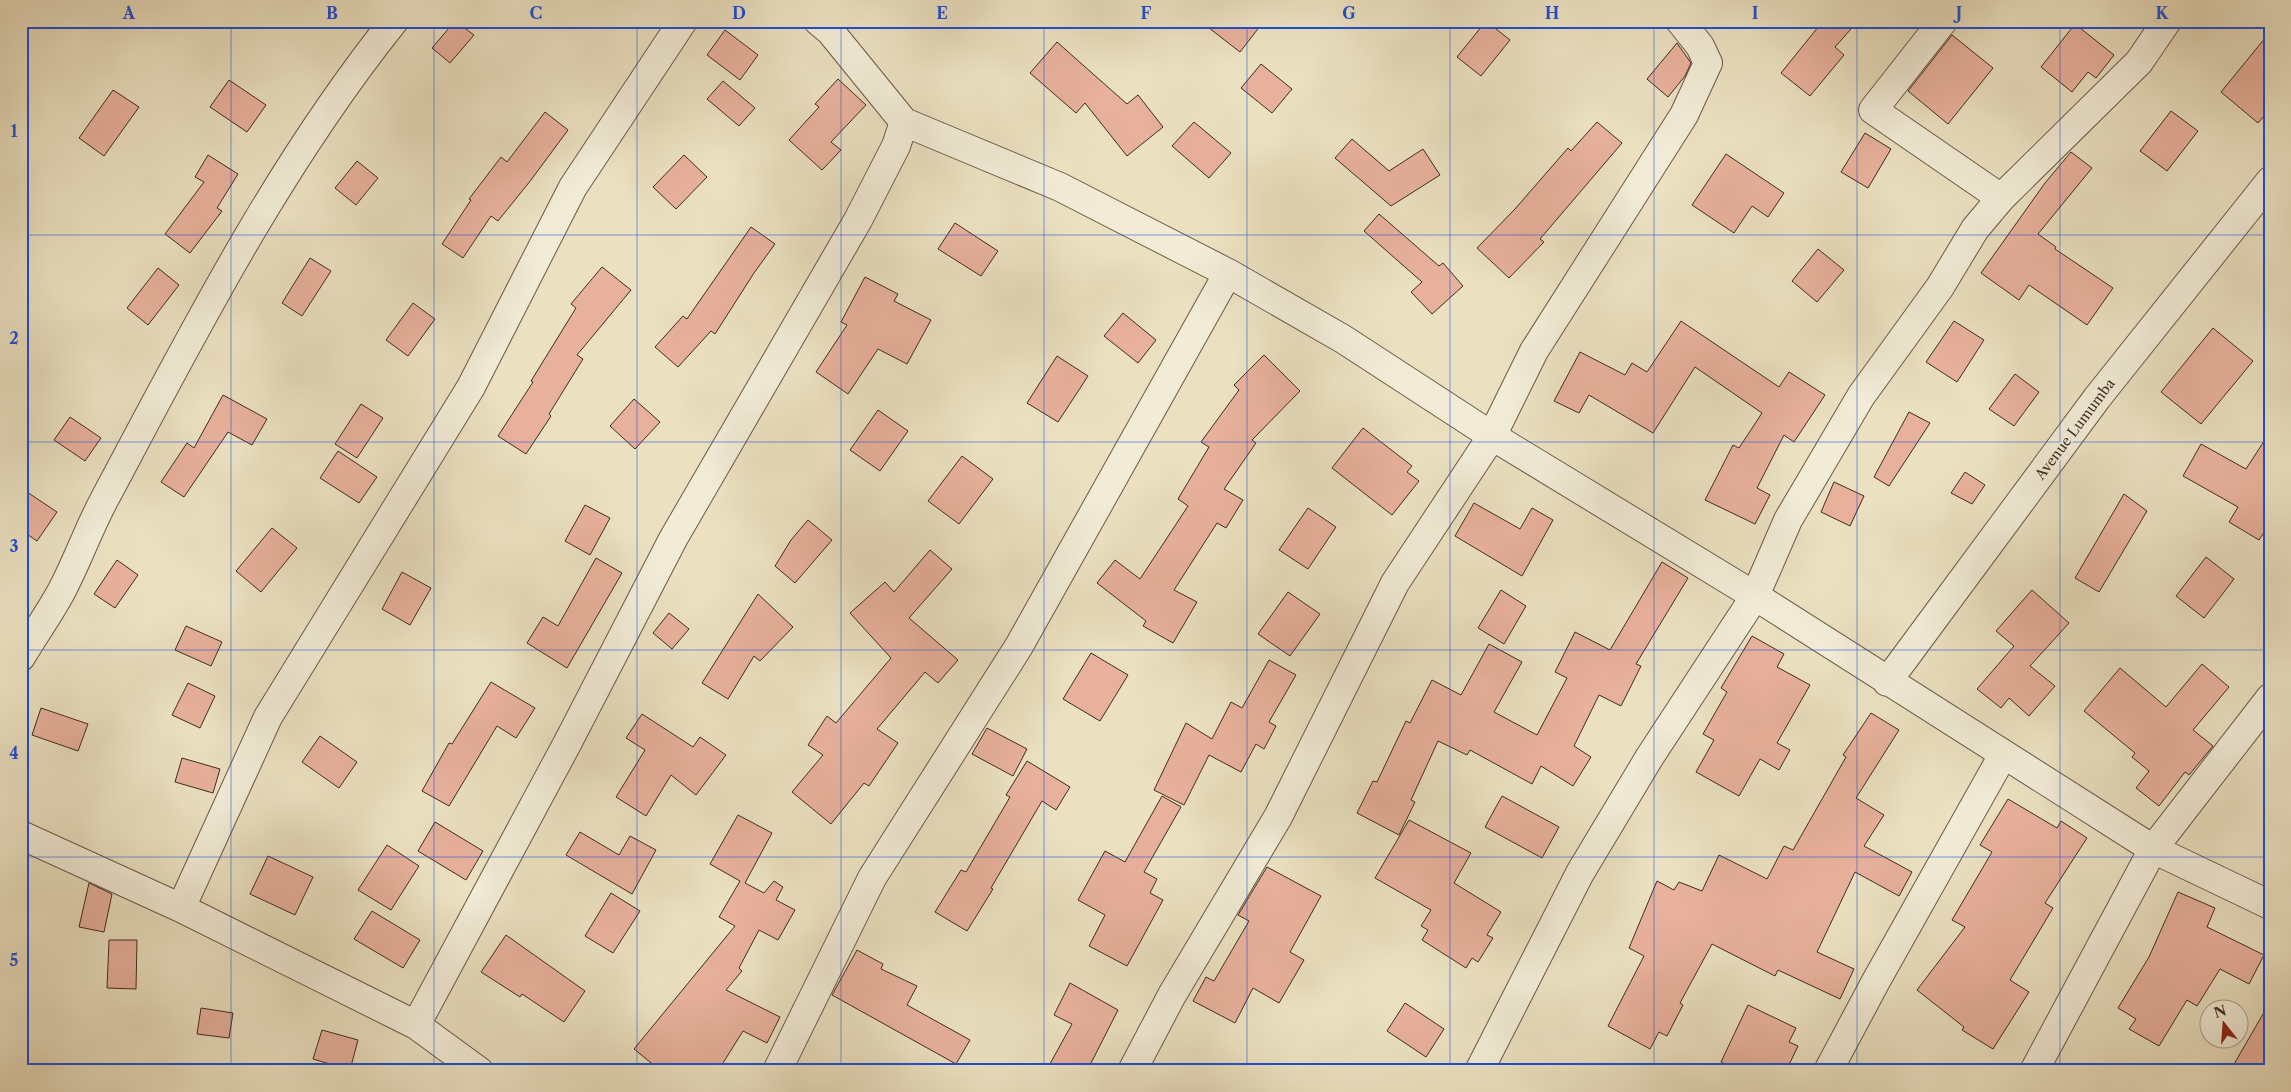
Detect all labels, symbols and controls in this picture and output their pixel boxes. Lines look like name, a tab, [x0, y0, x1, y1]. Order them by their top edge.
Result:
text: A	[122, 3, 136, 23]
text: B	[326, 3, 338, 23]
text: C	[530, 3, 542, 23]
text: D	[732, 3, 746, 23]
text: E	[936, 3, 948, 23]
text: F	[1141, 3, 1152, 23]
text: G	[1342, 3, 1356, 23]
text: H	[1545, 3, 1559, 23]
text: I	[1752, 3, 1759, 23]
text: J	[1953, 3, 1962, 23]
text: K	[2156, 3, 2170, 23]
text: 1	[10, 121, 18, 141]
text: 2	[9, 328, 19, 348]
street label: Avenue Lumumba	[2031, 374, 2119, 484]
text: 3	[9, 536, 19, 556]
text: 4	[9, 743, 19, 763]
text: 5	[10, 950, 19, 970]
north arrow	[2198, 1000, 2248, 1050]
text: N	[2212, 1001, 2229, 1022]

